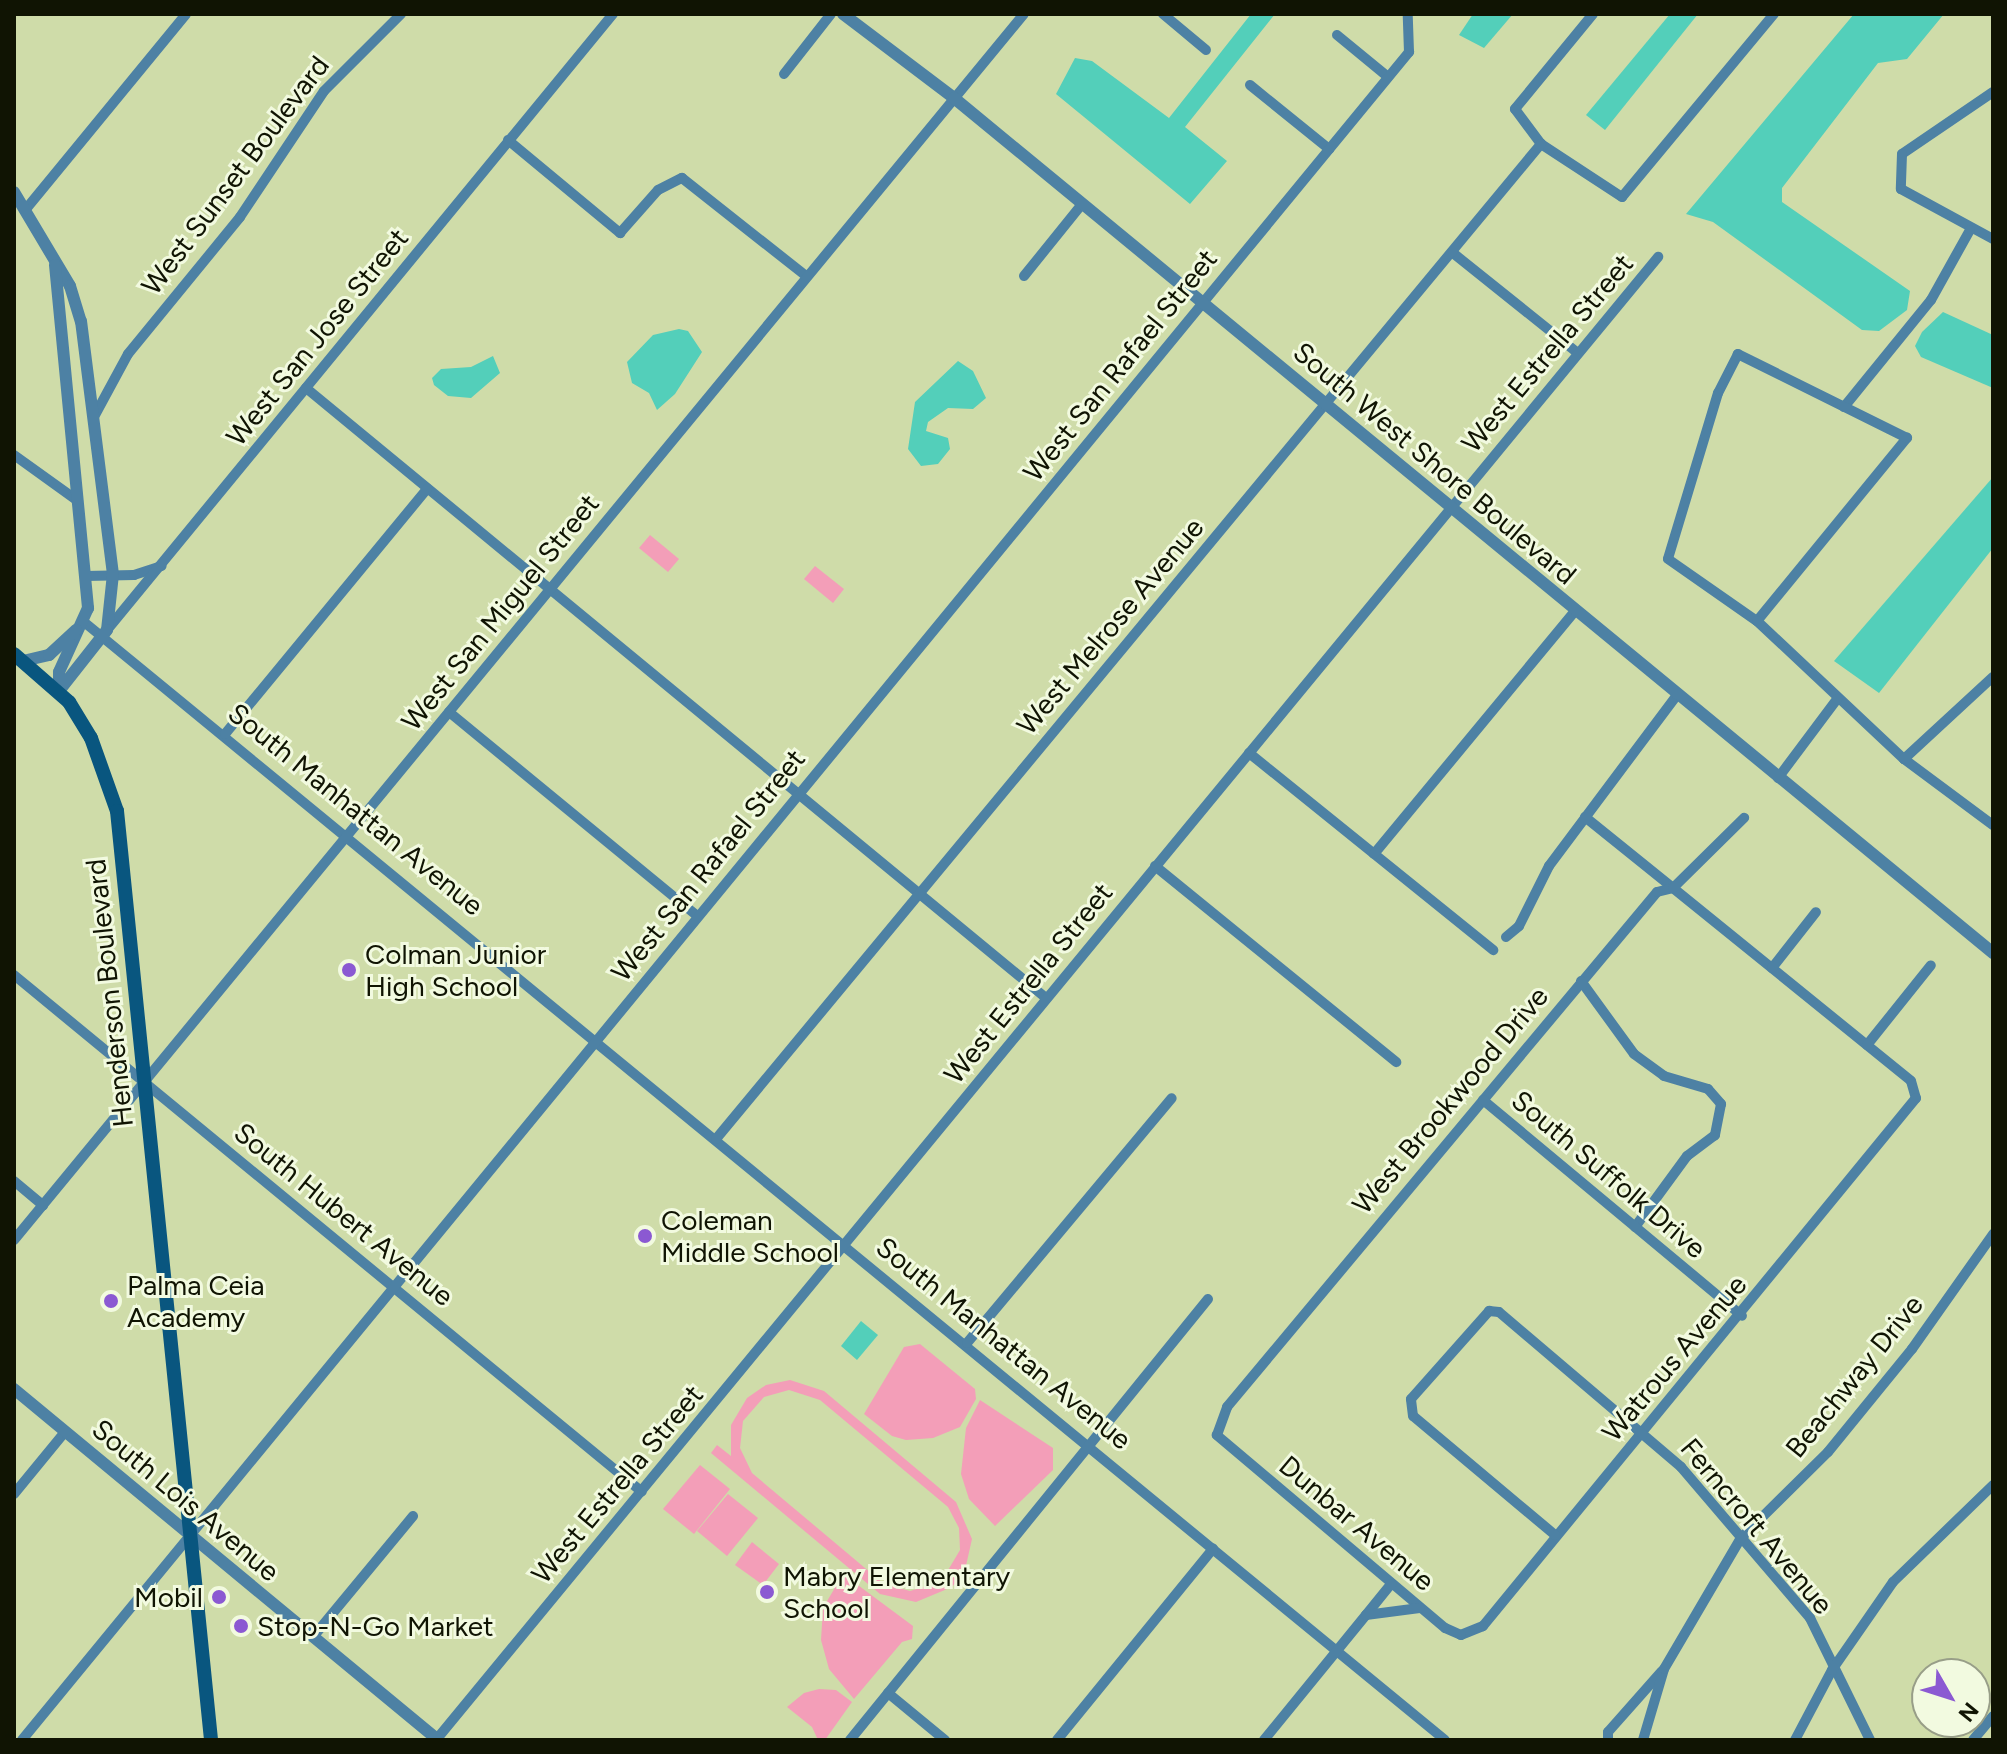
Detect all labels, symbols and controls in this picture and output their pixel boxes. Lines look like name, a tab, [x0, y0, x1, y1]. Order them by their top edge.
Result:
street label: West Sunset Boulevard	[134, 49, 336, 301]
street label: West San Jose Street	[219, 222, 415, 452]
street label: West San Rafael Street	[1016, 242, 1224, 488]
street label: West Estrella Street	[1454, 247, 1640, 459]
street label: South West Shore Boulevard	[1287, 335, 1583, 591]
street label: West San Miguel Street	[394, 487, 606, 737]
street label: West Melrose Avenue	[1010, 511, 1210, 741]
street label: South Manhattan Avenue	[222, 696, 490, 922]
street label: West San Rafael Street	[604, 742, 812, 988]
street label: Henderson Boulevard	[78, 857, 140, 1129]
street label: West Estrella Street	[937, 876, 1119, 1090]
place label: Colman Junior High School	[365, 937, 546, 1003]
marker: Colman Junior High School	[340, 961, 358, 979]
street label: West Brookwood Drive	[1345, 980, 1555, 1220]
street label: South Suffolk Drive	[1505, 1083, 1713, 1265]
street label: South Hubert Avenue	[228, 1115, 460, 1313]
place label: Coleman Middle School	[661, 1203, 839, 1269]
marker: Coleman Middle School	[636, 1227, 654, 1245]
street label: South Manhattan Avenue	[870, 1230, 1138, 1456]
place label: Palma Ceia Academy	[127, 1268, 265, 1334]
street label: Watrous Avenue	[1595, 1268, 1753, 1448]
street label: Beachway Drive	[1778, 1288, 1930, 1464]
marker: Palma Ceia Academy	[102, 1292, 120, 1310]
street label: West Estrella Street	[524, 1378, 710, 1590]
street label: South Lois Avenue	[86, 1412, 286, 1588]
street label: Ferncroft Avenue	[1674, 1431, 1840, 1621]
street label: Dunbar Avenue	[1273, 1448, 1441, 1598]
place label: Mabry Elementary School	[783, 1559, 1010, 1625]
place label: Mobil	[134, 1580, 203, 1614]
marker: Mabry Elementary School	[758, 1583, 776, 1601]
marker: Mobil	[210, 1588, 228, 1606]
place label: Stop-N-Go Market	[257, 1609, 494, 1643]
marker: Stop-N-Go Market	[232, 1617, 250, 1635]
north arrow	[1911, 1658, 1991, 1738]
text: N	[1953, 1697, 1984, 1727]

